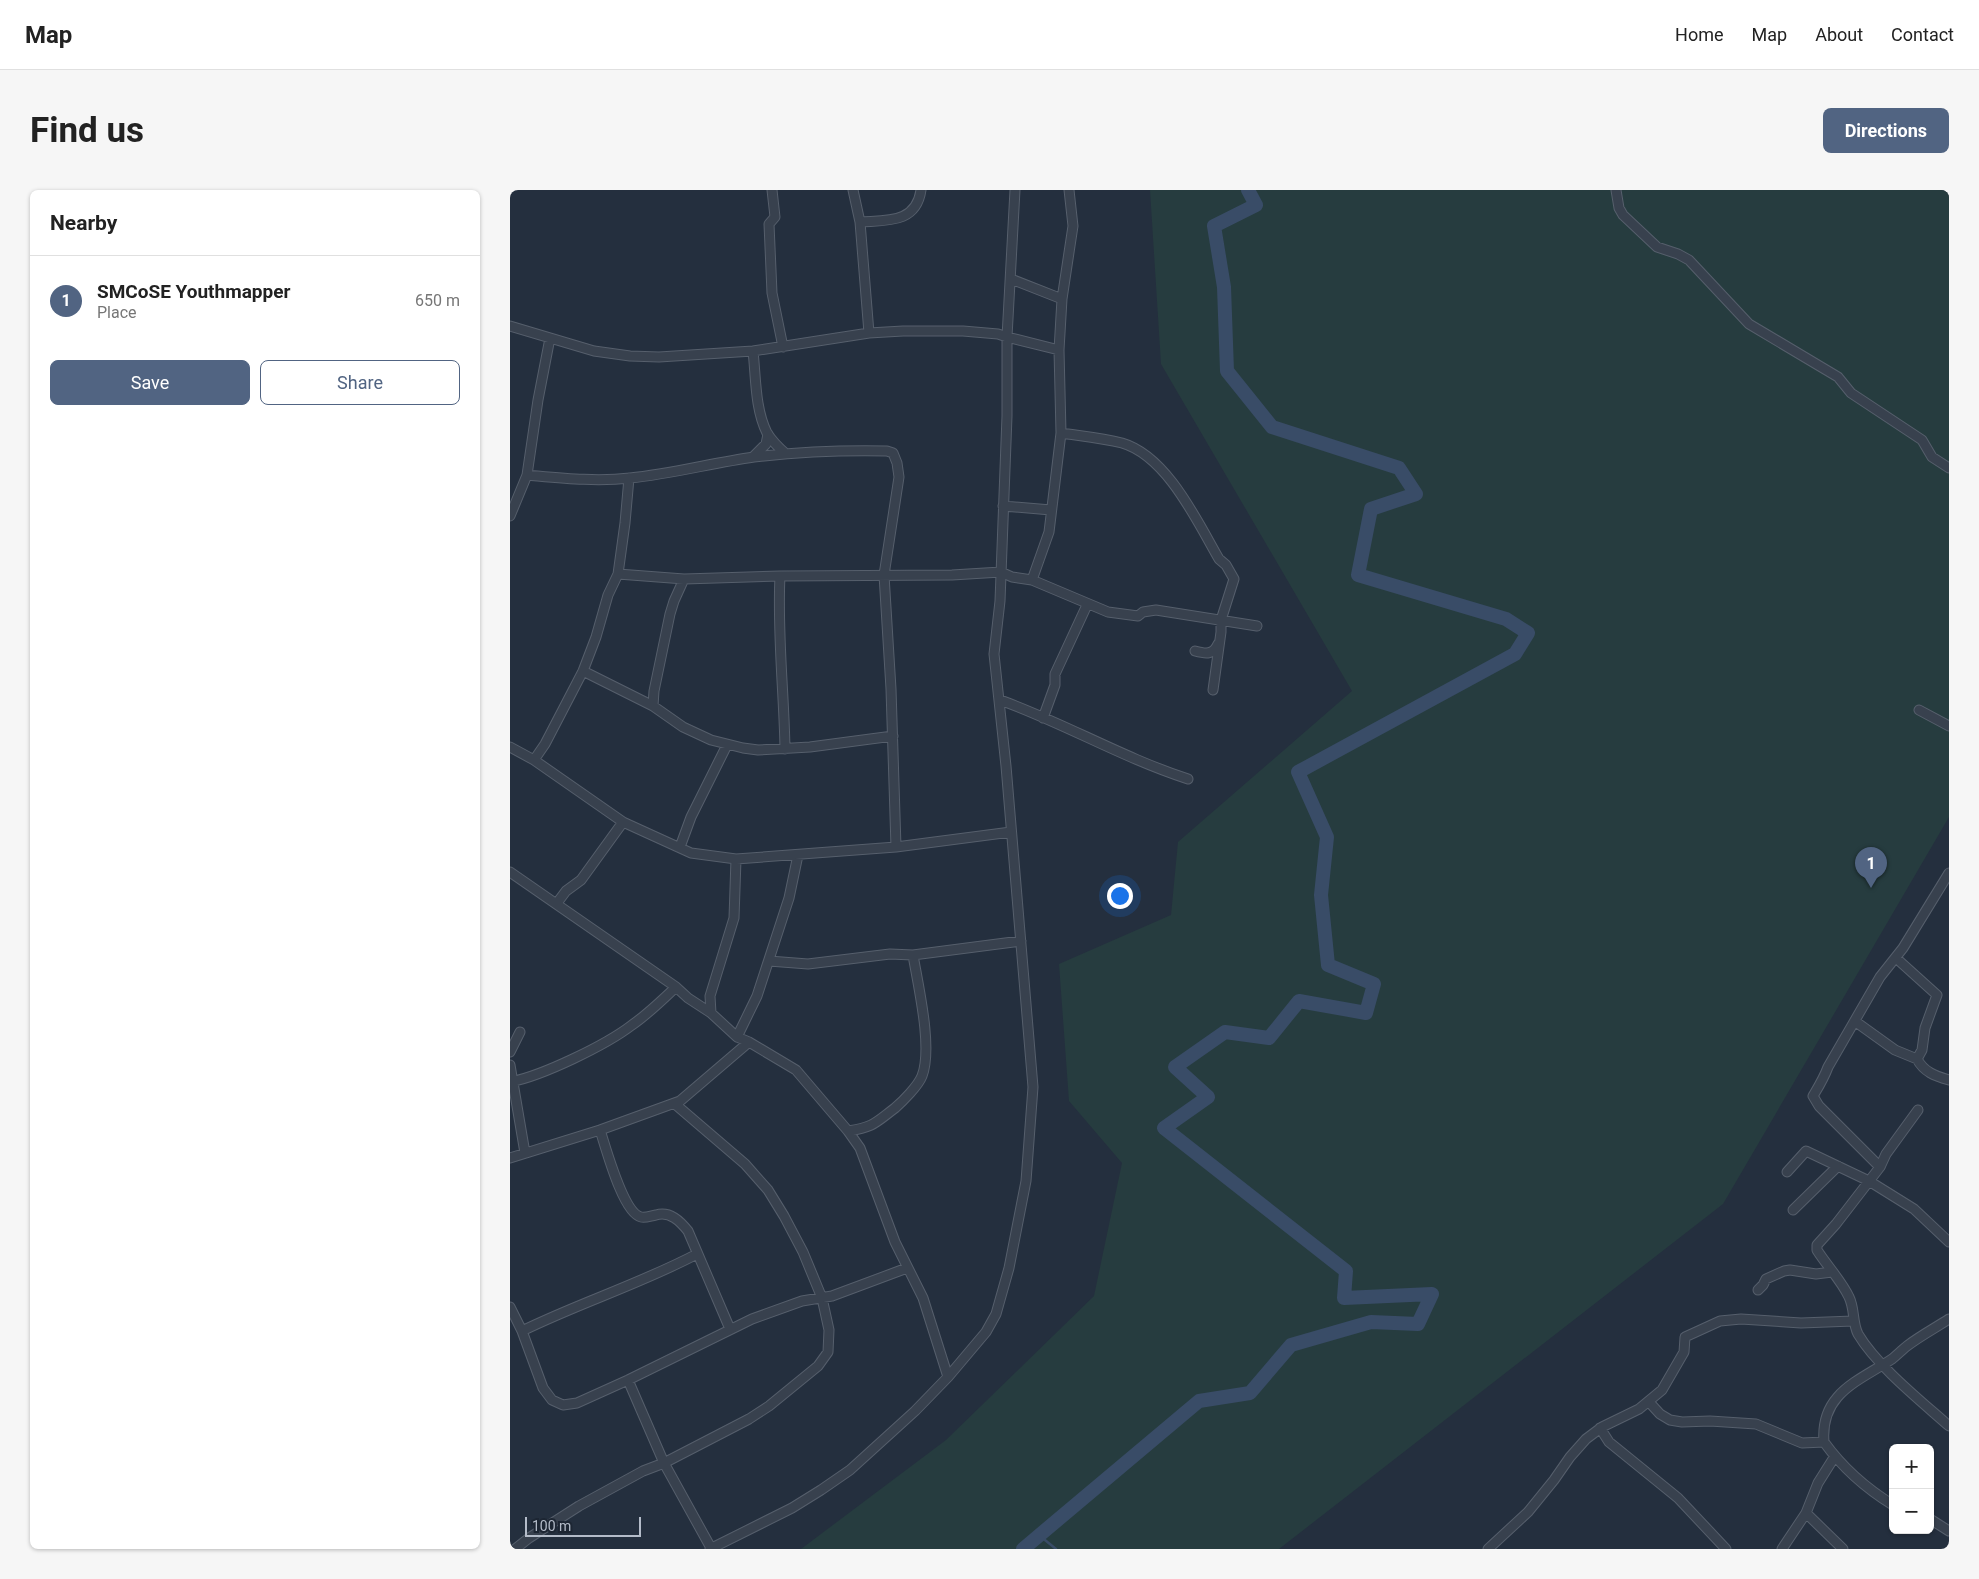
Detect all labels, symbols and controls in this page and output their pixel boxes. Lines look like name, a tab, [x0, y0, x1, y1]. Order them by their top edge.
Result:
text: Map	[25, 21, 72, 49]
text: Home	[1675, 24, 1724, 45]
text: Map	[1752, 24, 1787, 45]
text: About	[1815, 24, 1863, 45]
text: Contact	[1891, 24, 1954, 45]
button: Directions	[1823, 108, 1949, 153]
text: Find us	[30, 110, 144, 151]
text: Nearby	[50, 211, 117, 235]
text: SMCoSE Youthmapper	[97, 280, 290, 303]
text: 1	[61, 291, 71, 310]
text: 650 m	[415, 291, 460, 310]
text: Place	[97, 303, 137, 322]
button: Save	[50, 360, 250, 405]
button: Share	[260, 360, 460, 405]
pin: 1	[1855, 847, 1887, 888]
your location	[1107, 883, 1133, 909]
map controls	[1889, 1444, 1934, 1534]
button: +	[1889, 1444, 1934, 1489]
button: −	[1889, 1489, 1934, 1534]
scale bar	[525, 1514, 641, 1537]
text: 100 m	[532, 1518, 571, 1534]

